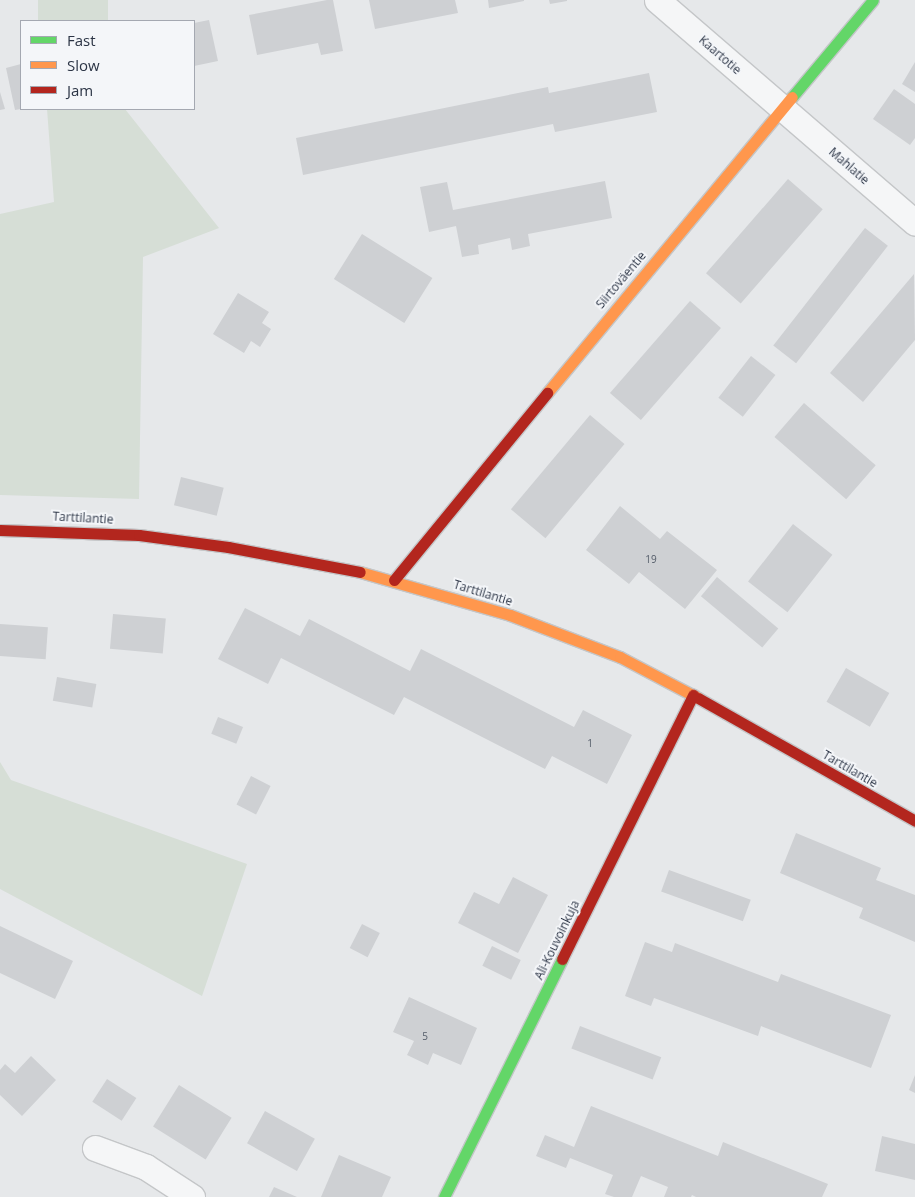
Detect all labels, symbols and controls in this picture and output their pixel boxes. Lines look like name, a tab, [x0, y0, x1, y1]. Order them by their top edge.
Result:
legend	[20, 20, 195, 110]
text: Fast	[67, 30, 96, 50]
street label: Kaartotie	[696, 33, 744, 77]
text: Slow	[67, 55, 100, 75]
text: Jam	[67, 80, 93, 100]
street label: Mahlatie	[826, 145, 872, 187]
street label: Siirtoväentie	[593, 249, 649, 311]
street label: Tarttilantie	[52, 509, 114, 527]
house number: 19	[645, 554, 657, 566]
street label: Tarttilantie	[452, 577, 514, 609]
house number: 1	[587, 738, 593, 750]
street label: Tarttilantie	[820, 748, 880, 790]
street label: Ali-Kouvoinkuja	[532, 898, 582, 982]
house number: 5	[422, 1031, 428, 1043]

